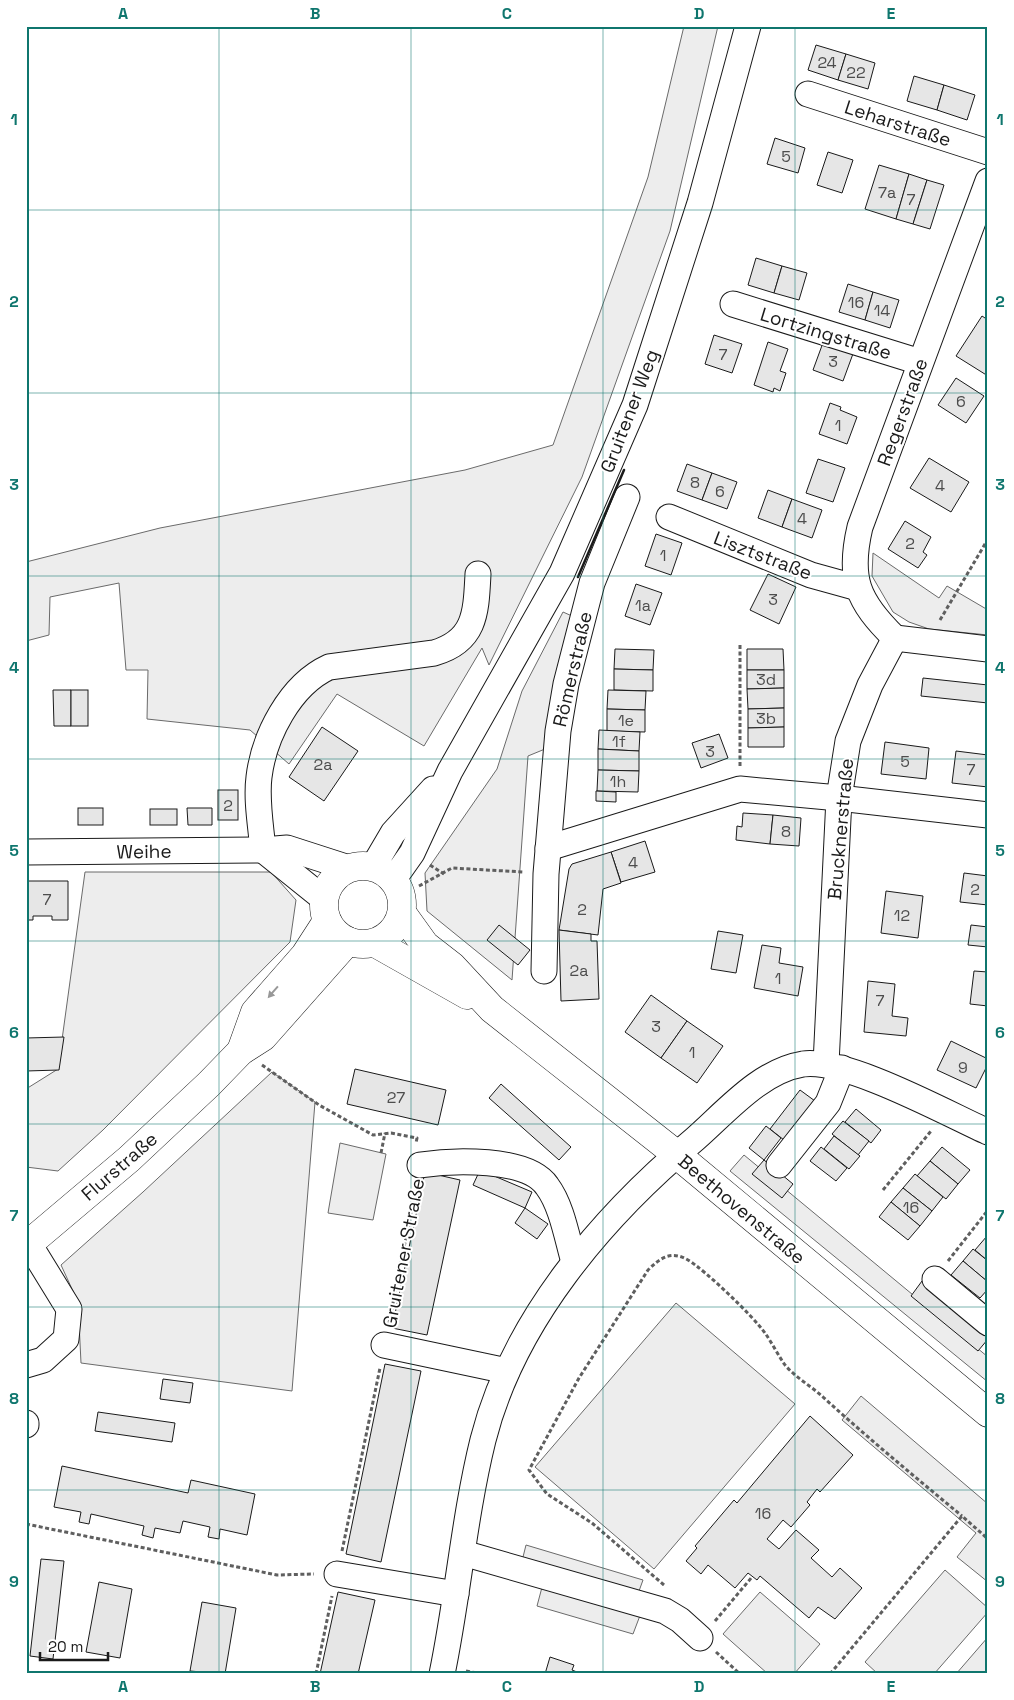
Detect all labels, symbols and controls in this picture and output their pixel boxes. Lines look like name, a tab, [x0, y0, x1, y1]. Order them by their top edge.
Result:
text: A	[118, 3, 128, 24]
text: B	[310, 3, 320, 24]
text: C	[502, 3, 512, 24]
text: D	[694, 3, 704, 24]
text: E	[887, 3, 896, 24]
house number: 24	[817, 52, 837, 73]
house number: 22	[846, 62, 866, 83]
street label: Leharstraße	[841, 94, 954, 152]
text: 1	[10, 109, 18, 130]
text: 1	[996, 109, 1004, 130]
house number: 5	[781, 146, 791, 167]
house number: 7a	[878, 182, 896, 203]
house number: 7	[906, 189, 916, 210]
text: 2	[9, 291, 19, 312]
text: 2	[995, 291, 1005, 312]
house number: 16	[848, 292, 864, 313]
house number: 14	[874, 300, 890, 321]
street label: Lortzingstraße	[757, 302, 894, 365]
house number: 7	[718, 344, 728, 365]
street label: Gruitener Weg	[594, 346, 664, 476]
house number: 3	[828, 351, 838, 372]
street label: Regerstraße	[871, 355, 934, 470]
house number: 6	[956, 391, 966, 412]
house number: 1	[835, 415, 841, 436]
house number: 8	[690, 472, 700, 493]
text: 3	[9, 474, 19, 495]
text: 3	[995, 474, 1005, 495]
house number: 4	[935, 475, 945, 496]
house number: 6	[715, 481, 725, 502]
house number: 4	[797, 508, 807, 529]
street label: Lisztstraße	[710, 525, 815, 586]
house number: 2	[905, 533, 915, 554]
house number: 1	[660, 545, 666, 566]
house number: 3	[768, 589, 778, 610]
house number: 1a	[635, 595, 651, 616]
street label: Römerstraße	[547, 609, 598, 729]
text: 4	[9, 657, 19, 678]
text: 4	[995, 657, 1005, 678]
house number: 3d	[756, 669, 776, 690]
house number: 3b	[756, 708, 776, 729]
house number: 1e	[618, 710, 634, 731]
house number: 1f	[612, 731, 626, 752]
house number: 3	[705, 741, 715, 762]
house number: 5	[900, 751, 910, 772]
house number: 2a	[314, 754, 332, 775]
street label: Brucknerstraße	[822, 757, 859, 901]
house number: 7	[966, 759, 976, 780]
house number: 1h	[610, 771, 626, 792]
house number: 2	[223, 795, 233, 816]
house number: 8	[781, 821, 791, 842]
street label: Weihe	[116, 839, 172, 864]
text: 5	[9, 840, 19, 861]
text: 5	[995, 840, 1005, 861]
house number: 4	[628, 852, 638, 873]
house number: 2	[970, 879, 980, 900]
house number: 7	[42, 889, 52, 910]
house number: 2	[577, 899, 587, 920]
house number: 12	[894, 905, 910, 926]
house number: 2a	[570, 960, 588, 981]
house number: 1	[775, 968, 781, 989]
one-way arrow	[268, 986, 279, 998]
house number: 7	[875, 990, 885, 1011]
house number: 3	[651, 1016, 661, 1037]
text: 6	[9, 1022, 19, 1043]
text: 6	[995, 1022, 1005, 1043]
house number: 1	[689, 1042, 695, 1063]
house number: 9	[958, 1057, 968, 1078]
house number: 27	[387, 1087, 405, 1108]
street label: Flurstraße	[76, 1126, 163, 1206]
street label: Beethovenstraße	[673, 1149, 810, 1270]
street label: Gruitener Straße	[377, 1176, 430, 1330]
house number: 16	[903, 1197, 919, 1218]
text: 7	[10, 1205, 19, 1226]
text: 7	[996, 1205, 1005, 1226]
text: 8	[9, 1388, 19, 1409]
text: 8	[995, 1388, 1005, 1409]
house number: 16	[755, 1503, 771, 1524]
text: 9	[9, 1571, 19, 1592]
text: 9	[995, 1571, 1005, 1592]
scale bar	[40, 1630, 108, 1662]
text: 20 m	[48, 1637, 83, 1656]
text: A	[118, 1676, 128, 1697]
text: B	[310, 1676, 320, 1697]
text: C	[502, 1676, 512, 1697]
text: D	[694, 1676, 704, 1697]
text: E	[887, 1676, 896, 1697]

